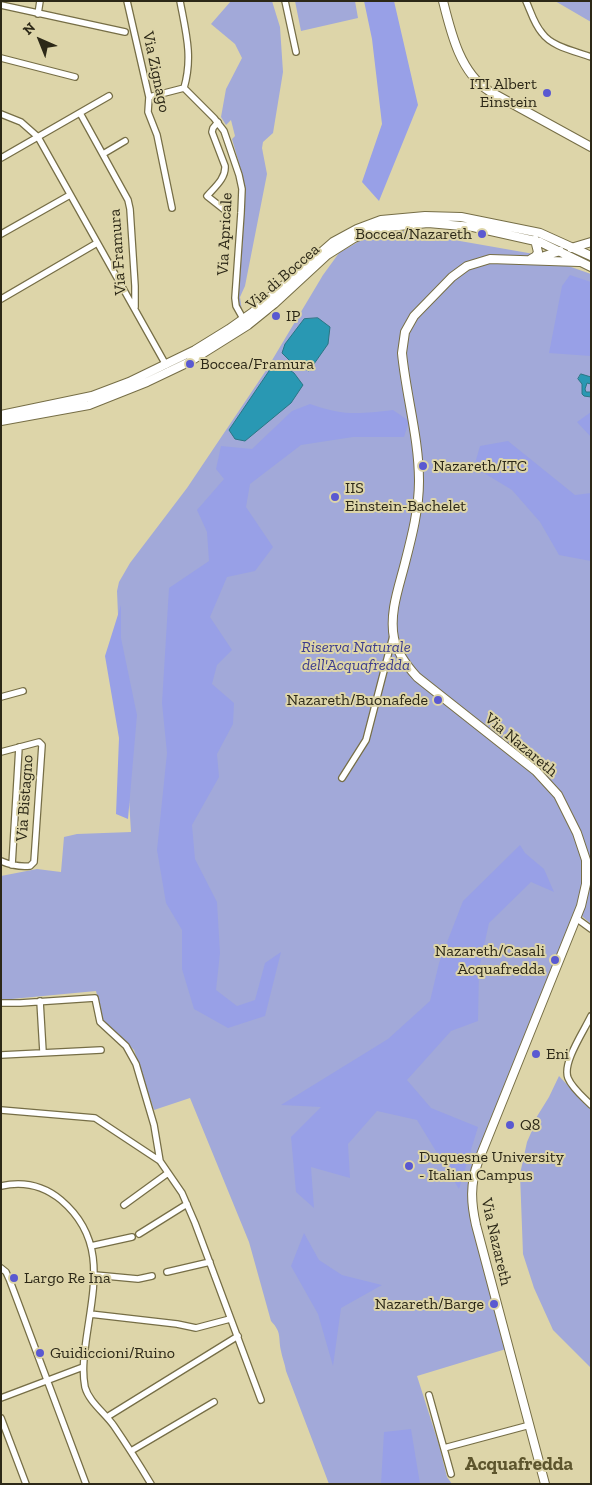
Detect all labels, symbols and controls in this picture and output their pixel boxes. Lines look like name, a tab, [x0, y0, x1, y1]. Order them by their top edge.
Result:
north arrow	[15, 15, 65, 65]
text: N	[19, 19, 39, 39]
street label: Via Zignago	[138, 30, 174, 114]
place label: ITI Albert Einstein	[470, 74, 537, 112]
marker: ITI Albert Einstein	[541, 87, 553, 99]
street label: Via Apricale	[213, 192, 237, 276]
street label: Via Framura	[105, 208, 131, 296]
place label: Boccea/Nazareth	[355, 224, 472, 244]
marker: Boccea/Nazareth	[476, 228, 488, 240]
street label: Via di Boccea	[242, 240, 324, 314]
place label: IP	[286, 306, 300, 326]
marker: IP	[270, 310, 282, 322]
place label: Boccea/Framura	[200, 354, 314, 374]
marker: Boccea/Framura	[184, 358, 196, 370]
place label: Nazareth/ITC	[433, 456, 527, 476]
marker: Nazareth/ITC	[417, 460, 429, 472]
place label: IIS Einstein-Bachelet	[345, 478, 466, 516]
marker: IIS Einstein-Bachelet	[329, 491, 341, 503]
park label: Riserva Naturale dell'Acquafredda	[301, 637, 411, 675]
place label: Nazareth/Buonafede	[287, 690, 428, 710]
marker: Nazareth/Buonafede	[432, 694, 444, 706]
street label: Via Nazareth	[481, 709, 561, 781]
street label: Via Bistagno	[12, 754, 38, 842]
place label: Nazareth/Casali Acquafredda	[435, 941, 545, 979]
marker: Nazareth/Casali Acquafredda	[549, 954, 561, 966]
place label: Eni	[546, 1044, 569, 1064]
marker: Eni	[530, 1048, 542, 1060]
place label: Q8	[520, 1115, 540, 1135]
marker: Q8	[504, 1119, 516, 1131]
place label: Duquesne University - Italian Campus	[419, 1147, 564, 1185]
marker: Duquesne University - Italian Campus	[403, 1160, 415, 1172]
street label: Via Nazareth	[477, 1196, 515, 1288]
place label: Largo Re Ina	[24, 1268, 111, 1288]
marker: Largo Re Ina	[8, 1272, 20, 1284]
place label: Nazareth/Barge	[375, 1294, 484, 1314]
marker: Nazareth/Barge	[488, 1298, 500, 1310]
place label: Guidiccioni/Ruino	[50, 1343, 175, 1363]
marker: Guidiccioni/Ruino	[34, 1347, 46, 1359]
district label: Acquafredda	[465, 1454, 573, 1476]

